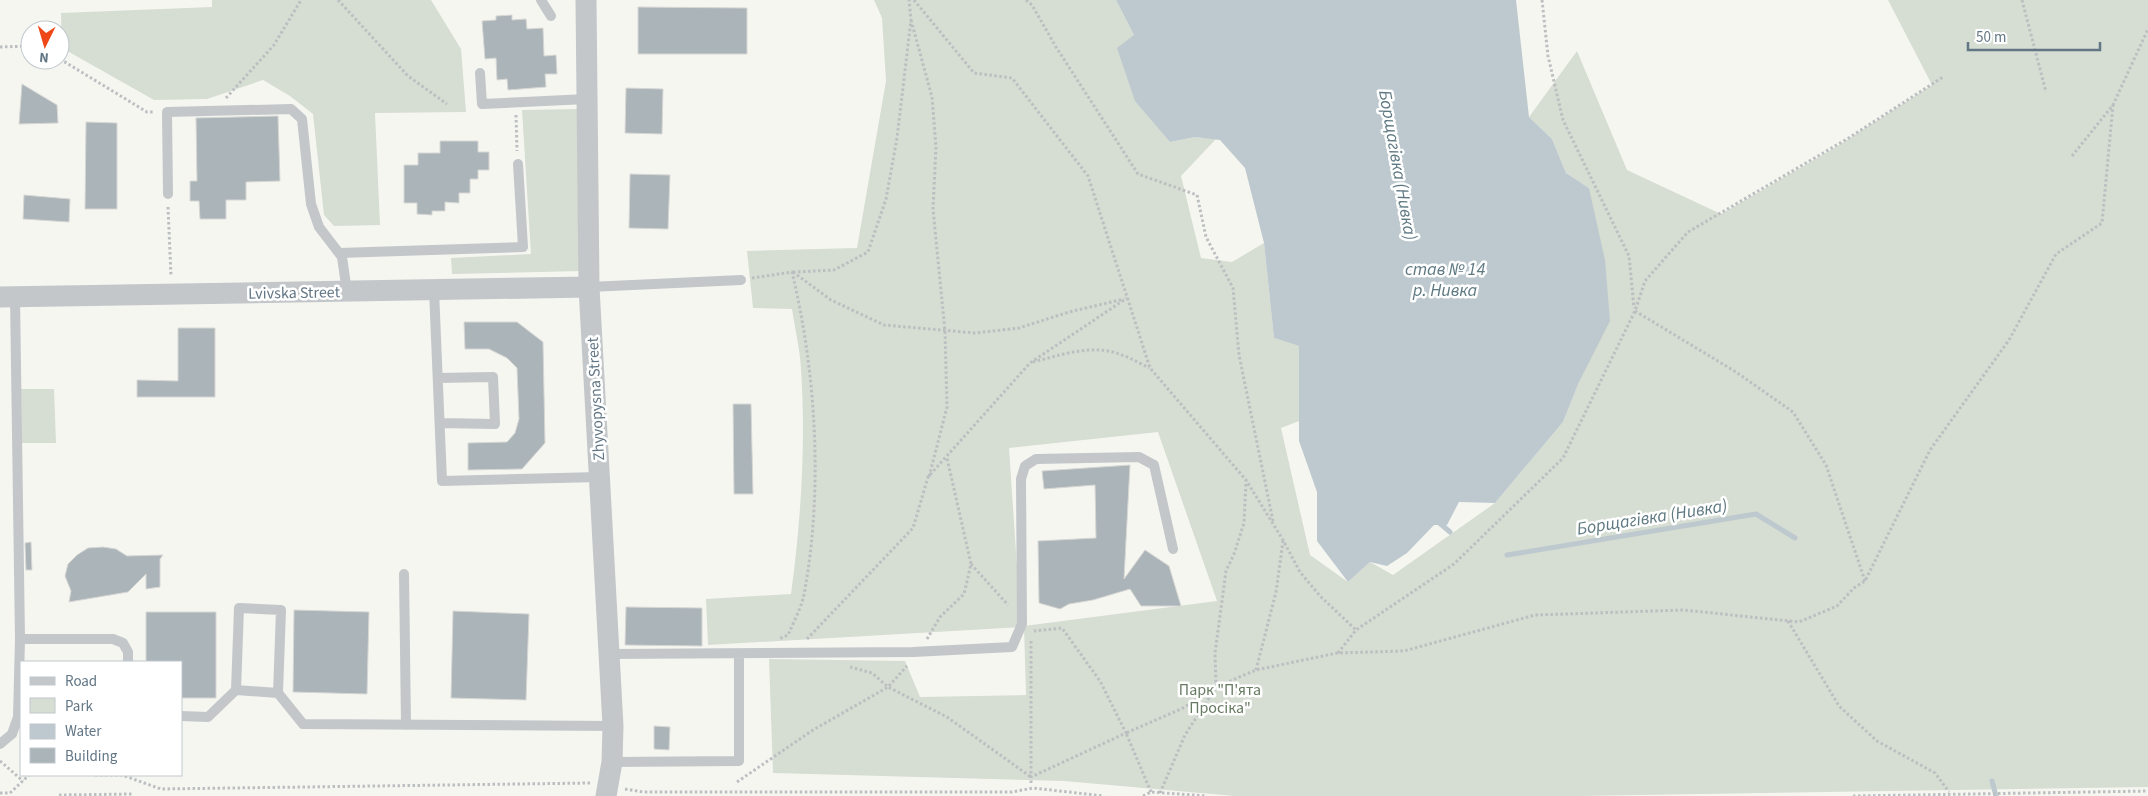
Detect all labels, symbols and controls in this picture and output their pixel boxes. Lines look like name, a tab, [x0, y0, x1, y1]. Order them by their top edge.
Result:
north arrow	[20, 20, 70, 70]
scale bar	[1968, 20, 2100, 52]
text: 50 m	[1976, 27, 2006, 48]
text: N	[38, 47, 49, 67]
water label: Борщагівка (Нивка)	[1372, 88, 1423, 242]
water label: став № 14 р. Нивка	[1405, 257, 1485, 303]
street label: Lvivska Street	[248, 281, 341, 305]
street label: Zhyvopysna Street	[582, 336, 610, 461]
water label: Борщагівка (Нивка)	[1575, 493, 1729, 542]
legend	[20, 661, 182, 776]
text: Road	[65, 671, 97, 692]
park label: Парк "П'ята Просіка"	[1179, 679, 1261, 719]
text: Park	[65, 696, 94, 717]
text: Water	[65, 721, 102, 742]
text: Building	[65, 746, 118, 767]

